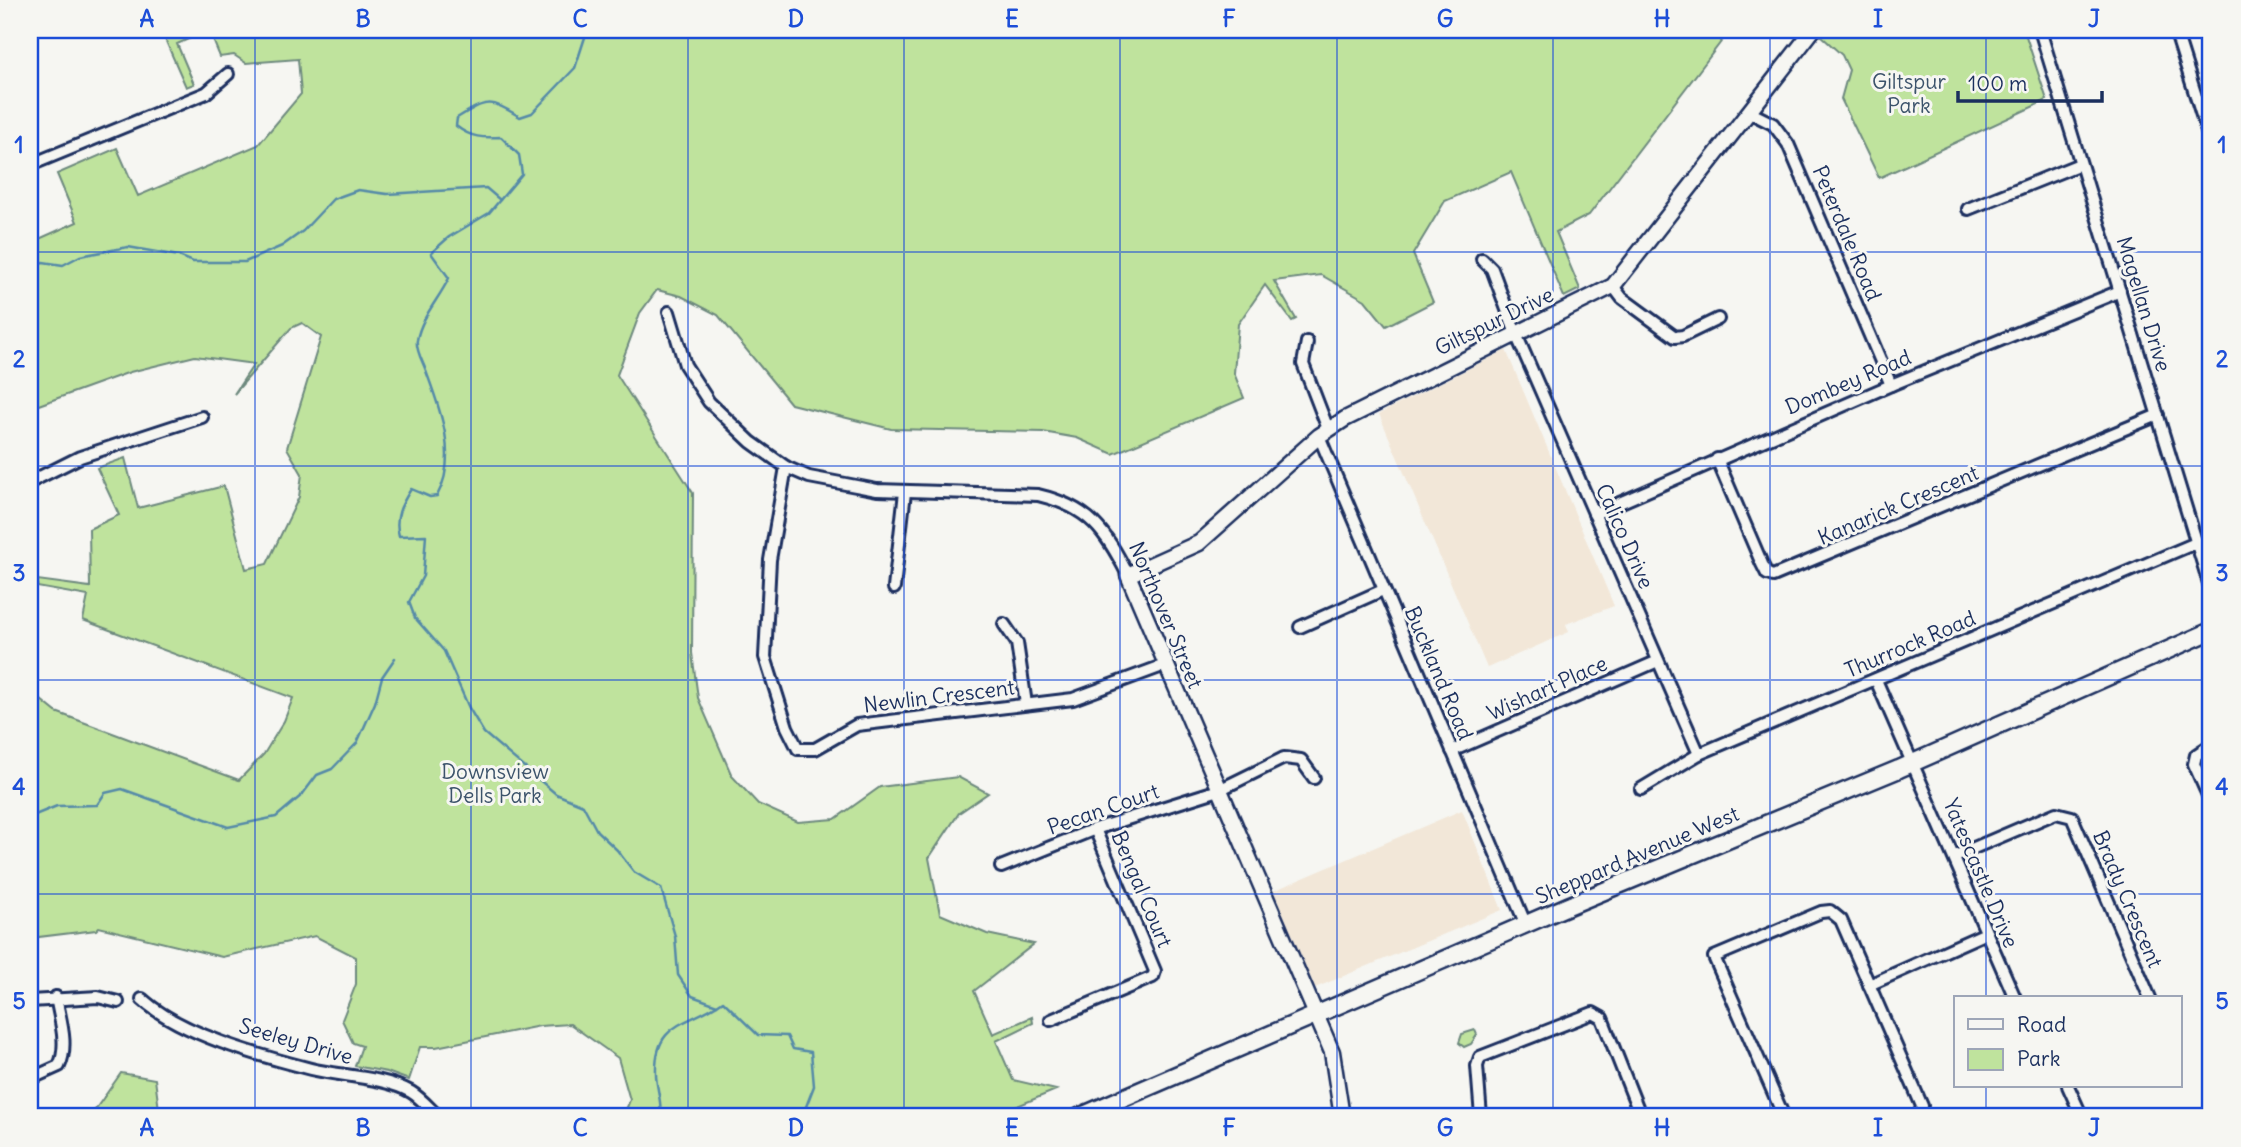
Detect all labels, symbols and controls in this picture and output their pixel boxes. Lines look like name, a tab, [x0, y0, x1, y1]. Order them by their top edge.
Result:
text: A	[140, 4, 155, 33]
text: B	[355, 4, 371, 33]
text: C	[572, 4, 588, 33]
text: D	[788, 4, 804, 33]
text: E	[1005, 4, 1019, 33]
text: F	[1222, 4, 1236, 33]
text: G	[1437, 4, 1453, 33]
text: H	[1654, 4, 1670, 33]
text: I	[1873, 4, 1883, 33]
text: J	[2088, 4, 2100, 33]
scale bar	[1958, 60, 2101, 104]
park label: Giltspur Park	[1872, 68, 1946, 119]
text: 100 m	[1968, 70, 2027, 97]
text: 1	[14, 130, 24, 159]
text: 1	[2217, 130, 2227, 159]
street label: Peterdale Road	[1806, 161, 1888, 305]
street label: Magellan Drive	[2111, 233, 2177, 375]
street label: Giltspur Drive	[1430, 281, 1558, 361]
street label: Dombey Road	[1781, 343, 1915, 421]
text: 2	[13, 344, 26, 373]
text: 2	[2216, 344, 2229, 373]
street label: Kanarick Crescent	[1814, 459, 1982, 551]
street label: Calico Drive	[1590, 479, 1660, 593]
street label: Northover Street	[1123, 538, 1209, 692]
text: 3	[12, 558, 26, 587]
text: 3	[2215, 558, 2229, 587]
street label: Buckland Road	[1399, 602, 1479, 744]
street label: Thurrock Road	[1840, 604, 1980, 684]
street label: Wishart Place	[1483, 649, 1611, 727]
street label: Newlin Crescent	[862, 673, 1016, 719]
park label: Downsview Dells Park	[441, 758, 549, 809]
text: 4	[12, 772, 26, 801]
text: 4	[2215, 772, 2229, 801]
street label: Pecan Court	[1044, 777, 1162, 841]
street label: Yatescastle Drive	[1937, 794, 2025, 952]
street label: Sheppard Avenue West	[1531, 800, 1743, 910]
street label: Brady Crescent	[2087, 826, 2169, 972]
street label: Bengal Court	[1105, 827, 1179, 951]
text: 5	[12, 986, 26, 1015]
text: 5	[2215, 986, 2229, 1015]
legend	[1954, 996, 2182, 1088]
text: Road	[2017, 1011, 2066, 1038]
street label: Seeley Drive	[236, 1012, 356, 1070]
text: Park	[2017, 1045, 2060, 1072]
text: A	[140, 1113, 155, 1142]
text: B	[355, 1113, 371, 1142]
text: C	[572, 1113, 588, 1142]
text: D	[788, 1113, 804, 1142]
text: E	[1005, 1113, 1019, 1142]
text: F	[1222, 1113, 1236, 1142]
text: G	[1437, 1113, 1453, 1142]
text: H	[1654, 1113, 1670, 1142]
text: I	[1873, 1113, 1883, 1142]
text: J	[2088, 1113, 2100, 1142]

